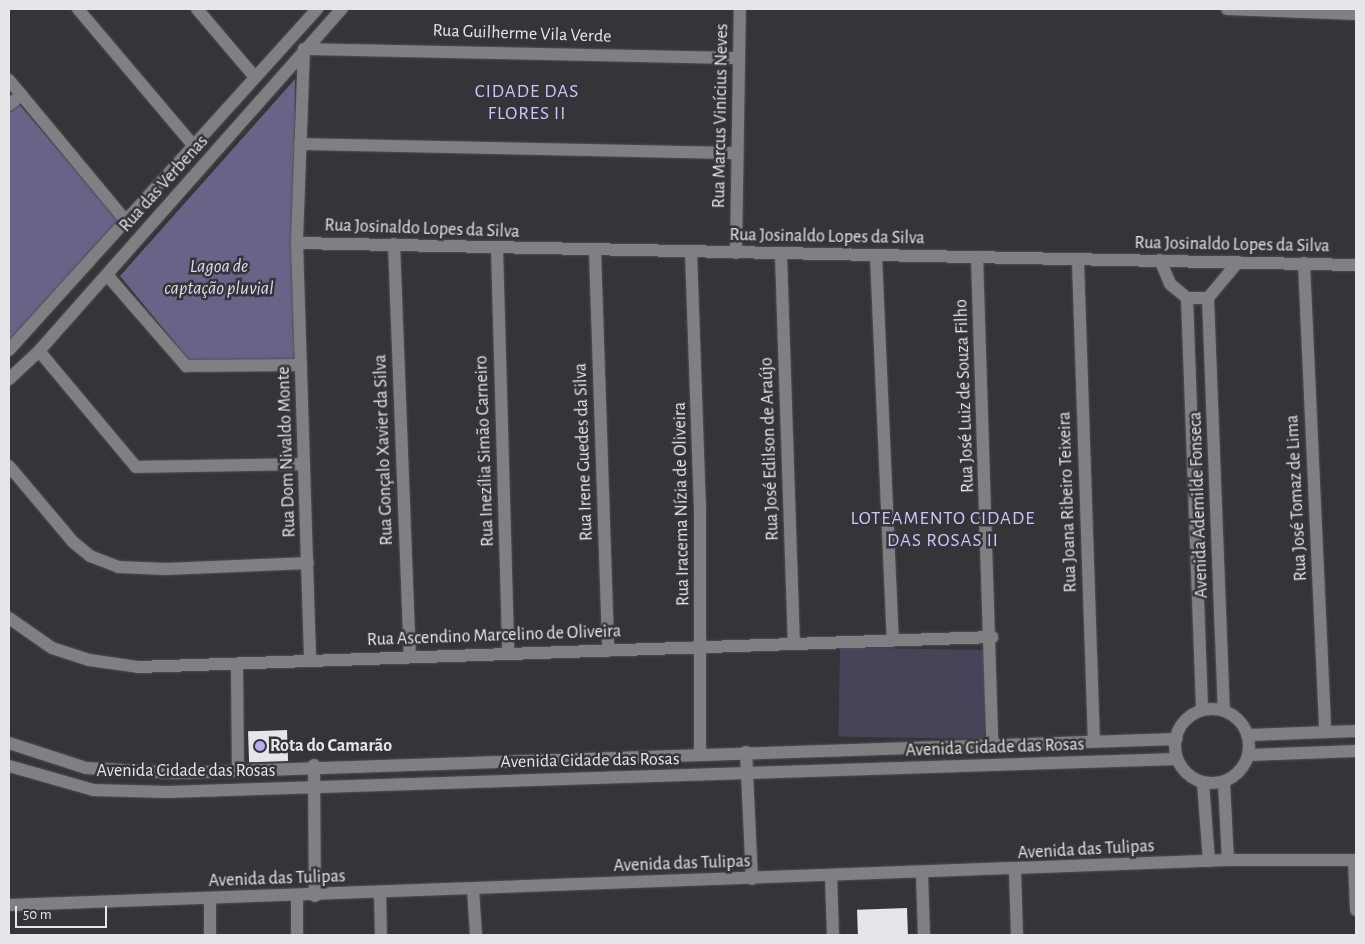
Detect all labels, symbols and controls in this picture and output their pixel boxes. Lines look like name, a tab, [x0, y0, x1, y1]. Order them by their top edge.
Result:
street label: Rua Guilherme Vila Verde	[432, 20, 612, 48]
street label: Rua Marcus Vinícius Neves	[709, 24, 733, 208]
district label: CIDADE DAS FLORES II	[474, 81, 580, 125]
street label: Rua das Verbenas	[115, 131, 213, 237]
street label: Rua Josinaldo Lopes da Silva	[324, 215, 520, 243]
street label: Rua Josinaldo Lopes da Silva	[729, 224, 925, 250]
street label: Rua Josinaldo Lopes da Silva	[1134, 232, 1330, 258]
water label: Lagoa de captação pluvial	[164, 256, 274, 300]
street label: Rua José Luiz de Souza Filho	[951, 299, 979, 493]
street label: Rua Gonçalo Xavier da Silva	[370, 354, 398, 546]
street label: Rua Inezília Simão Carneiro	[471, 355, 499, 547]
street label: Rua José Edilson de Araújo	[756, 357, 784, 541]
street label: Rua Irene Guedes da Silva	[570, 363, 598, 541]
street label: Rua Dom Nivaldo Monte	[273, 366, 301, 538]
street label: Rua Iracema Nízia de Oliveira	[669, 402, 695, 606]
street label: Rua Joana Ribeiro Teixeira	[1054, 411, 1082, 593]
street label: Avenida Ademilde Fonseca	[1185, 411, 1213, 599]
street label: Rua José Tomaz de Lima	[1282, 414, 1312, 582]
district label: LOTEAMENTO CIDADE DAS ROSAS II	[848, 508, 1038, 552]
street label: Rua Ascendino Marcelino de Oliveira	[367, 621, 621, 651]
street label: Avenida Cidade das Rosas	[905, 734, 1085, 762]
place label: Rota do Camarão	[270, 735, 392, 757]
marker: Rota do Camarão	[254, 740, 266, 752]
street label: Avenida Cidade das Rosas	[500, 749, 680, 773]
street label: Avenida Cidade das Rosas	[97, 760, 275, 782]
street label: Avenida das Tulipas	[1017, 836, 1155, 864]
street label: Avenida das Tulipas	[613, 851, 751, 877]
street label: Avenida das Tulipas	[208, 866, 346, 892]
scale bar	[18, 896, 110, 928]
text: 50 m	[23, 907, 52, 922]

